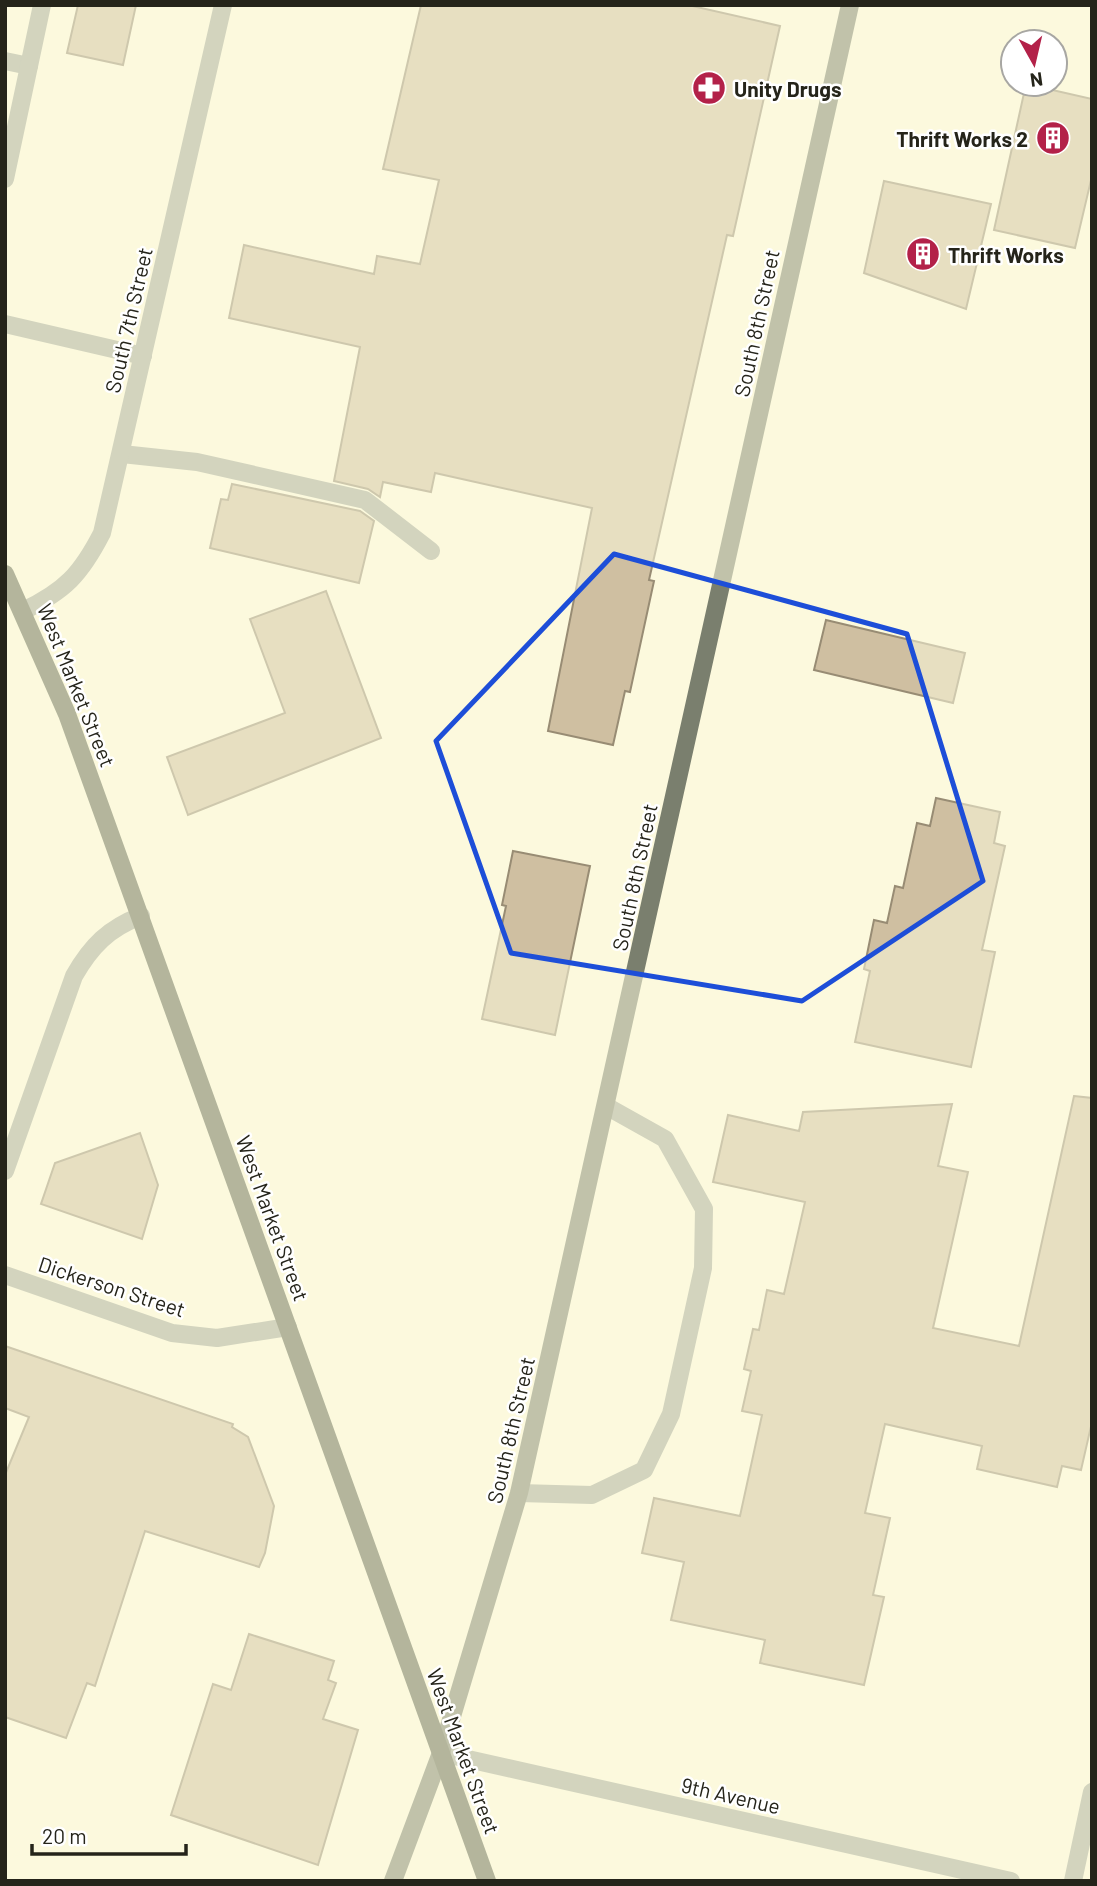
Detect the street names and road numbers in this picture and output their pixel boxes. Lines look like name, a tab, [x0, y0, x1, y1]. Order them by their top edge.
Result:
street label: South 7th Street	[99, 245, 157, 395]
street label: South 8th Street	[728, 247, 784, 399]
street label: West Market Street	[33, 600, 121, 770]
street label: South 8th Street	[606, 801, 662, 953]
street label: West Market Street	[231, 1132, 315, 1304]
street label: Dickerson Street	[36, 1251, 188, 1321]
street label: South 8th Street	[481, 1354, 539, 1506]
street label: West Market Street	[422, 1665, 506, 1837]
street label: 9th Avenue	[679, 1771, 783, 1819]

